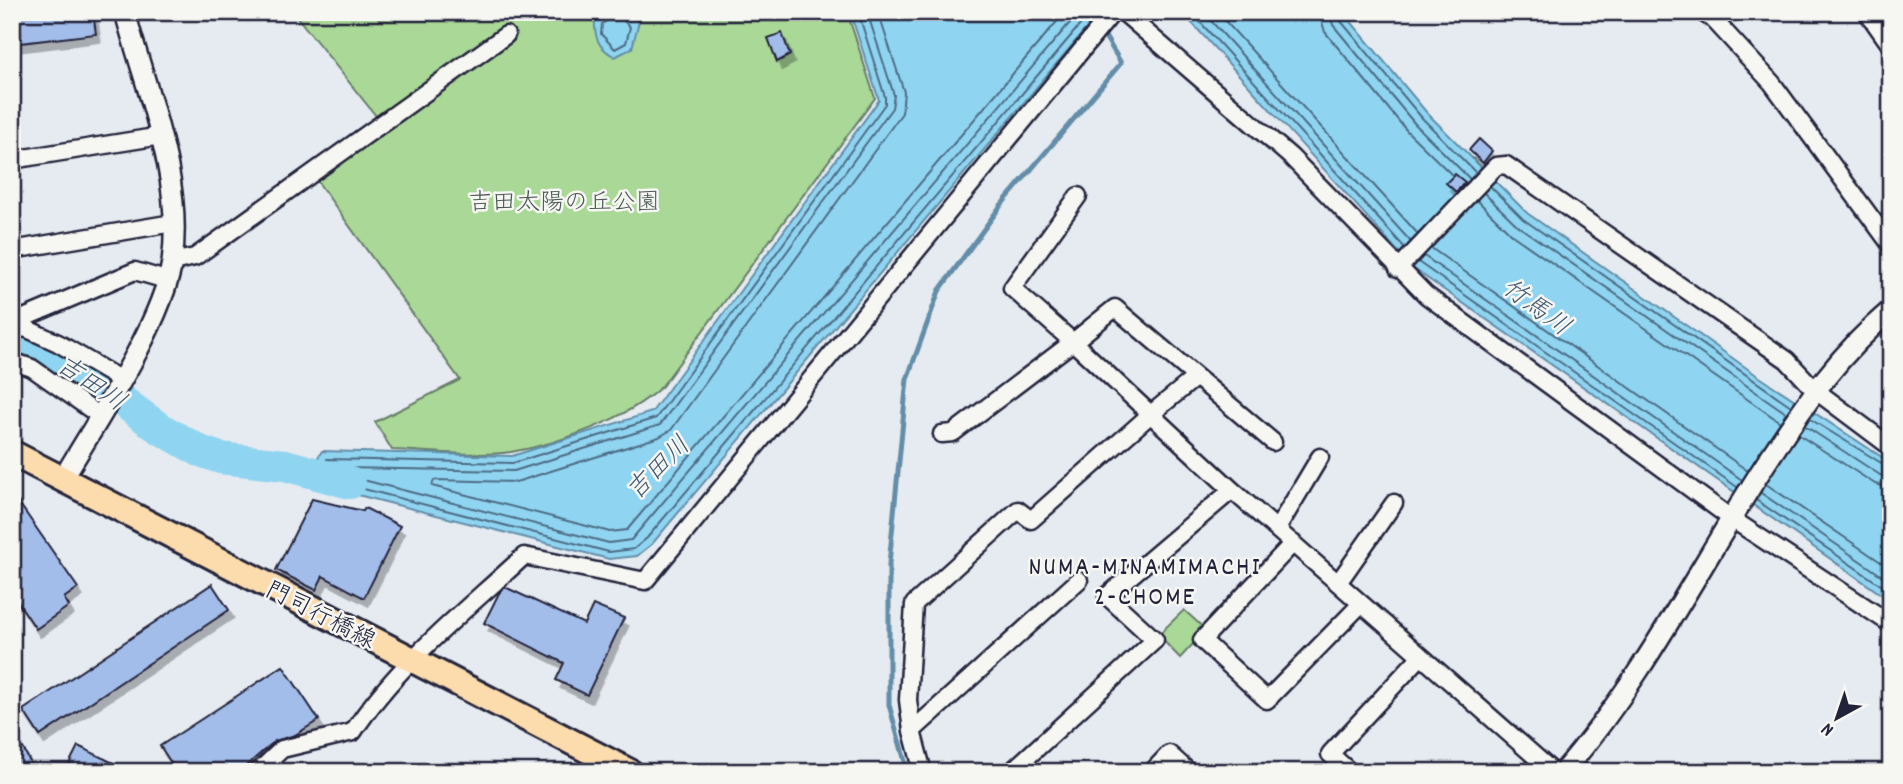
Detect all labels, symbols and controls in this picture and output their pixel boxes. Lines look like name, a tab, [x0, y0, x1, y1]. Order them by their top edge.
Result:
park label: 吉田太陽の丘公園	[468, 187, 660, 221]
water label: 竹馬川	[1493, 271, 1577, 347]
water label: 吉田川	[47, 348, 133, 422]
water label: 吉田川	[619, 429, 700, 510]
district label: NUMA-MINAMIMACHI 2-CHOME	[1029, 550, 1261, 617]
street label: 門司行橋線	[258, 574, 381, 659]
north arrow	[1801, 682, 1871, 752]
text: N	[1816, 715, 1841, 742]

